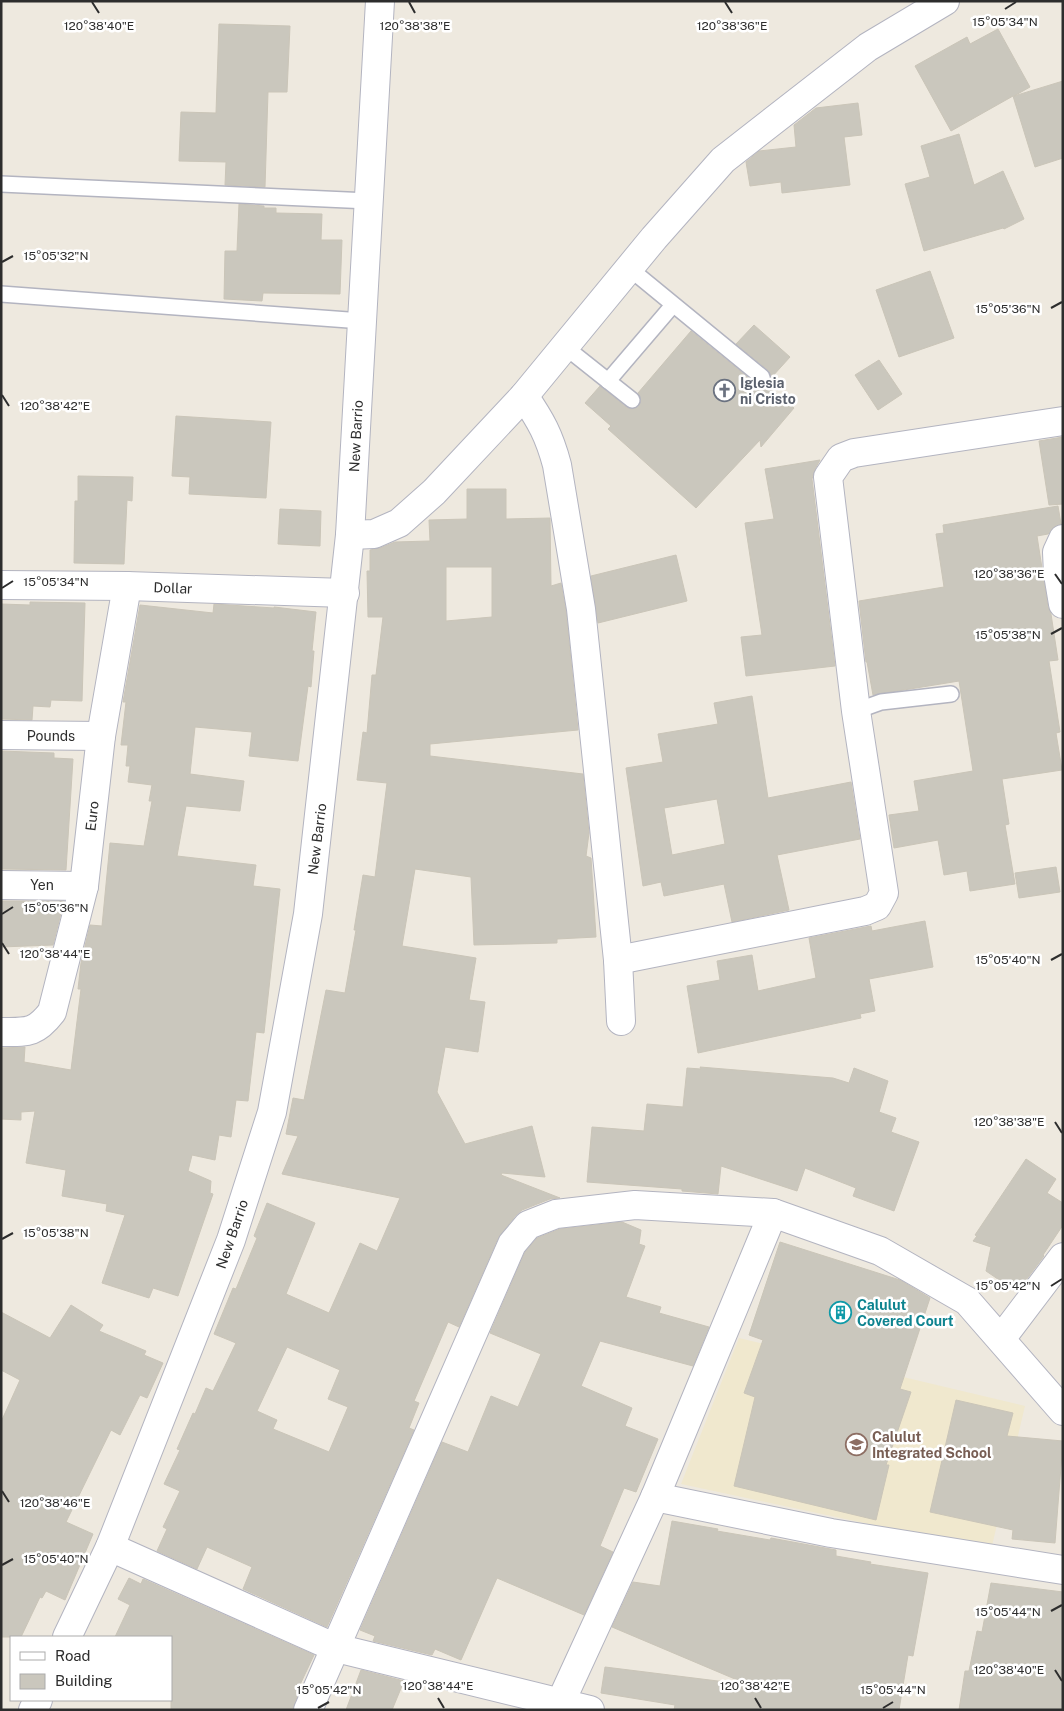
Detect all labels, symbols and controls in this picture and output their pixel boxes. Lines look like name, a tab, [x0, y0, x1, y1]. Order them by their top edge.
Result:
text: 15°05'34"N	[972, 15, 1038, 29]
text: 120°38'40"E	[64, 19, 134, 33]
text: 120°38'38"E	[380, 19, 450, 33]
text: 120°38'36"E	[697, 19, 767, 33]
text: 15°05'32"N	[24, 249, 89, 263]
text: 15°05'36"N	[975, 302, 1041, 316]
place label: Iglesia ni Cristo	[740, 375, 796, 407]
church icon: Iglesia ni Cristo	[712, 379, 736, 403]
text: 120°38'42"E	[20, 399, 90, 413]
street label: New Barrio	[346, 400, 366, 472]
text: 120°38'36"E	[974, 567, 1044, 581]
text: 15°05'34"N	[23, 575, 89, 589]
street label: Dollar	[153, 579, 193, 597]
text: 15°05'38"N	[975, 628, 1041, 642]
street label: Pounds	[27, 728, 75, 744]
street label: Euro	[82, 800, 102, 832]
street label: New Barrio	[305, 802, 329, 876]
street label: Yen	[30, 877, 54, 893]
text: 15°05'36"N	[23, 901, 89, 915]
text: 120°38'44"E	[20, 947, 90, 961]
text: 15°05'40"N	[975, 953, 1041, 967]
text: 120°38'38"E	[974, 1115, 1044, 1129]
street label: New Barrio	[213, 1197, 251, 1271]
text: 15°05'38"N	[23, 1226, 89, 1240]
text: 15°05'42"N	[976, 1279, 1040, 1293]
place label: Calulut Covered Court	[857, 1297, 954, 1329]
building icon: Calulut Covered Court	[829, 1301, 853, 1325]
place label: Calulut Integrated School	[872, 1429, 992, 1461]
school or university icon: Calulut Integrated School	[844, 1433, 868, 1457]
text: 120°38'46"E	[20, 1496, 90, 1510]
text: 15°05'40"N	[23, 1552, 89, 1566]
text: 15°05'44"N	[975, 1605, 1041, 1619]
legend	[10, 1636, 172, 1701]
text: Road	[55, 1647, 91, 1664]
text: 120°38'40"E	[974, 1663, 1044, 1677]
text: Building	[55, 1672, 113, 1689]
text: 120°38'44"E	[403, 1679, 473, 1693]
text: 120°38'42"E	[720, 1679, 790, 1693]
text: 15°05'42"N	[297, 1683, 361, 1697]
text: 15°05'44"N	[860, 1683, 926, 1697]

